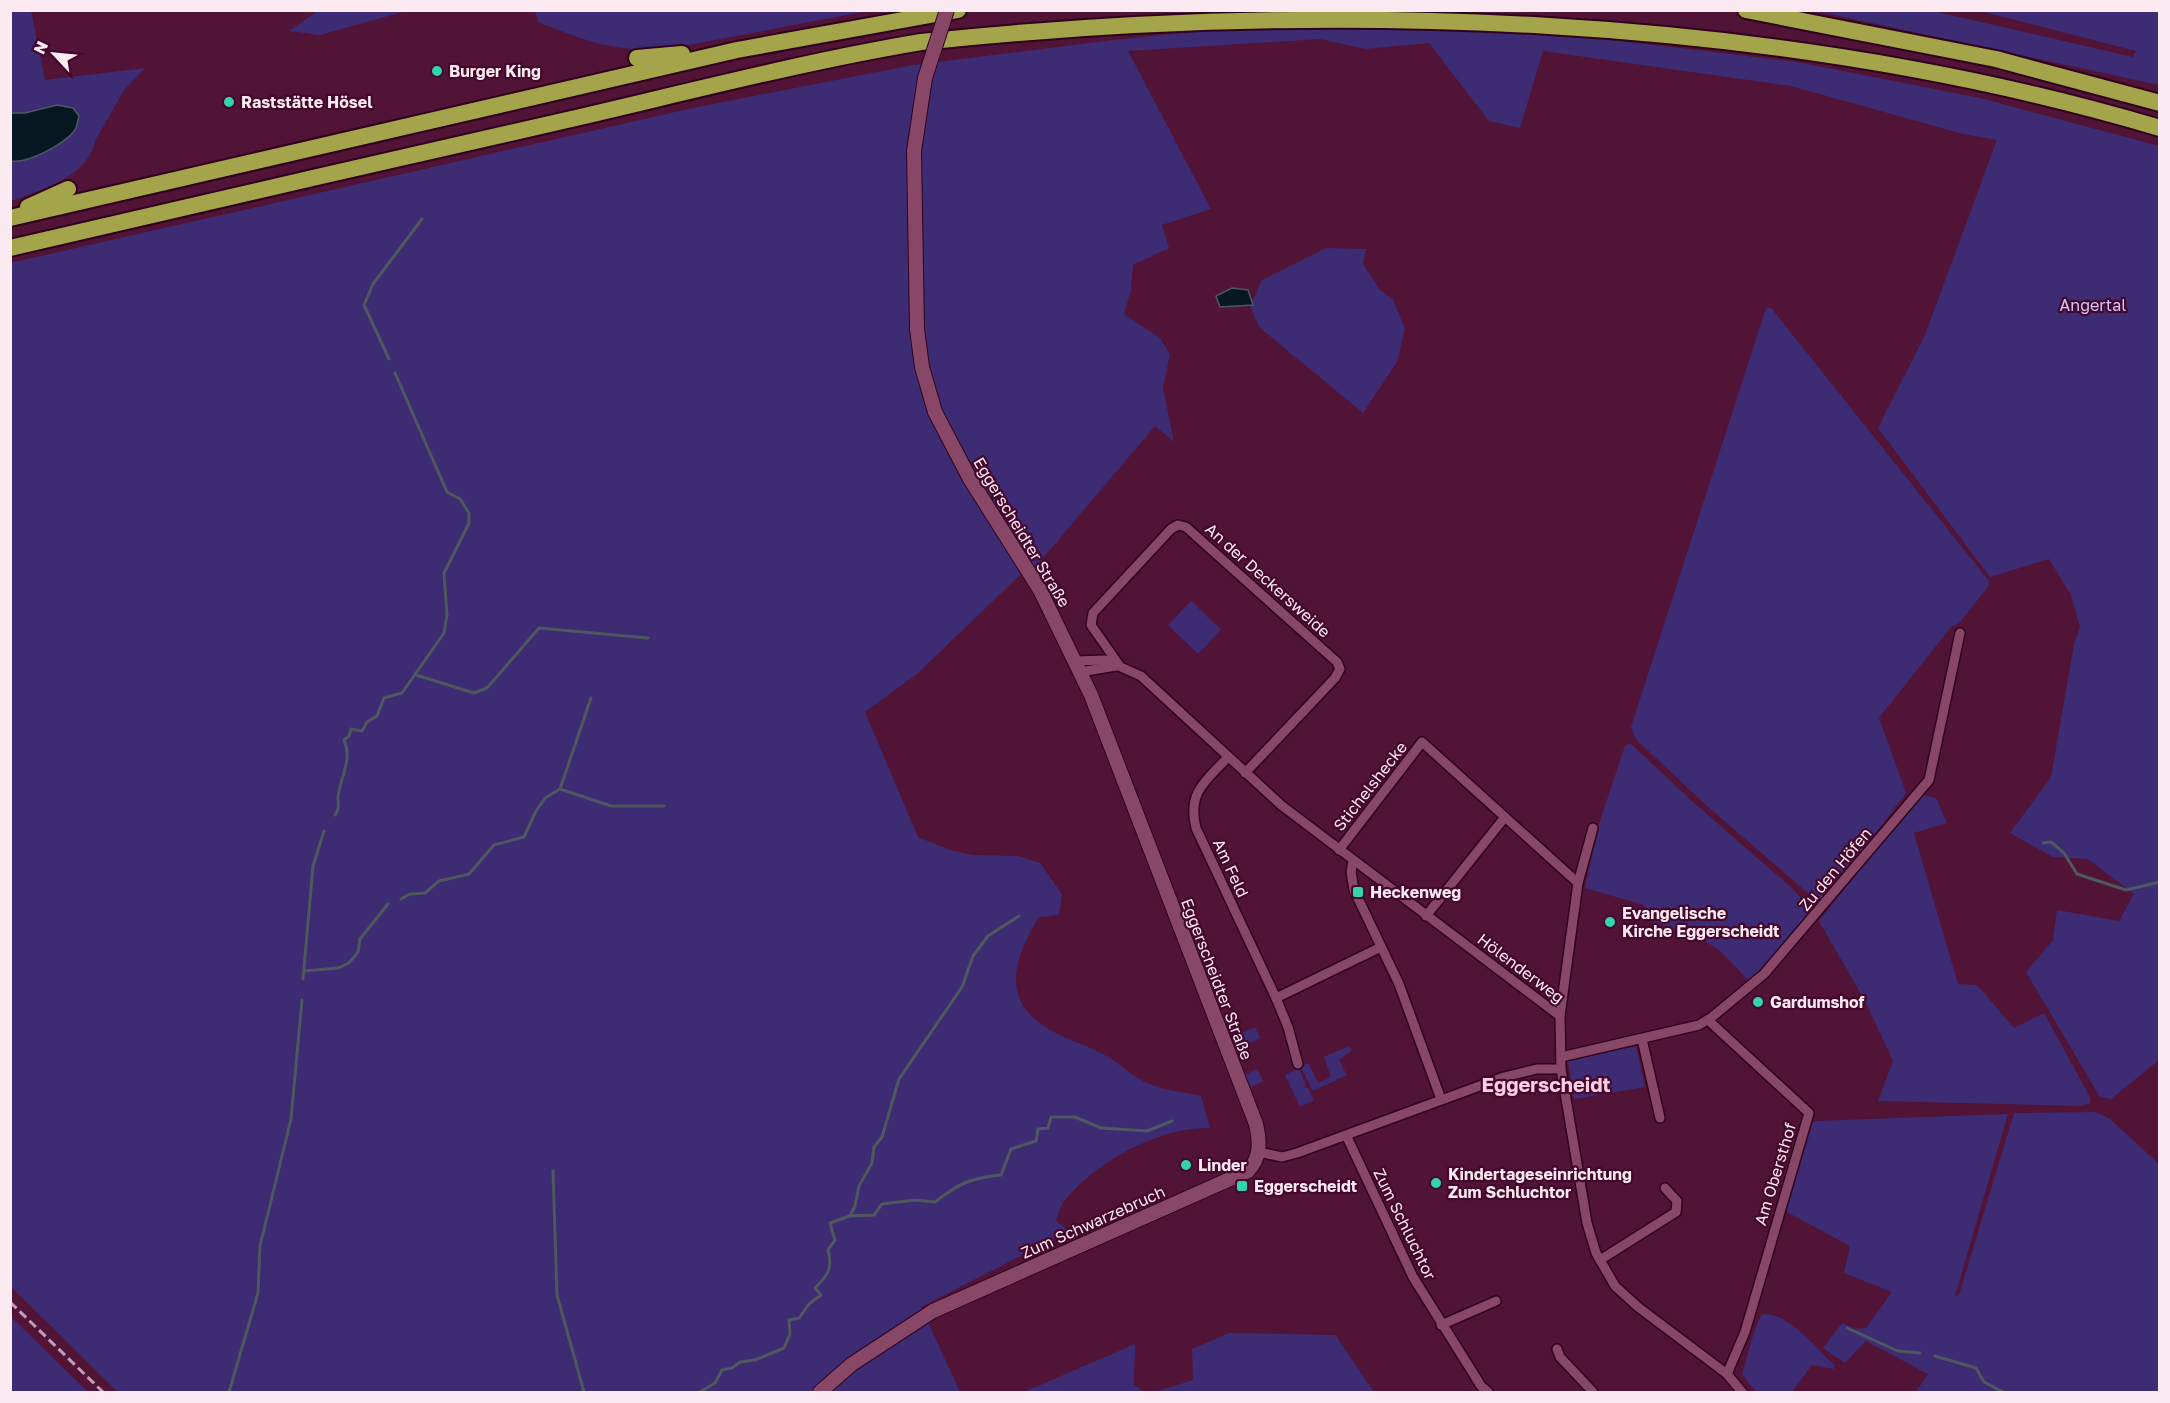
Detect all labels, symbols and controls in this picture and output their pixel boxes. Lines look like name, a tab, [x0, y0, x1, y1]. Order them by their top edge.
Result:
north arrow	[24, 24, 84, 84]
text: N	[29, 38, 52, 57]
place label: Burger King	[449, 61, 541, 81]
marker: Burger King	[430, 64, 444, 78]
place label: Raststätte Hösel	[241, 92, 373, 112]
marker: Raststätte Hösel	[222, 95, 236, 109]
park label: Angertal	[2060, 295, 2126, 315]
street label: Eggerscheidter Straße	[969, 453, 1075, 611]
street label: An der Deckersweide	[1201, 519, 1335, 641]
street label: Stichelshecke	[1329, 737, 1411, 835]
street label: Zu den Höfen	[1794, 823, 1876, 915]
street label: Am Feld	[1209, 836, 1253, 900]
place label: Heckenweg	[1370, 882, 1461, 902]
marker: Heckenweg	[1351, 885, 1365, 899]
street label: Eggerscheidter Straße	[1177, 896, 1257, 1062]
place label: Evangelische Kirche Eggerscheidt	[1622, 903, 1779, 941]
marker: Evangelische Kirche Eggerscheidt	[1603, 915, 1617, 929]
street label: Hölenderweg	[1474, 929, 1568, 1007]
place label: Gardumshof	[1770, 992, 1865, 1012]
marker: Gardumshof	[1751, 995, 1765, 1009]
district label: Eggerscheidt	[1482, 1072, 1610, 1096]
street label: Am Obersthof	[1750, 1120, 1800, 1228]
place label: Linder	[1198, 1155, 1247, 1175]
marker: Linder	[1179, 1158, 1193, 1172]
place label: Kindertageseinrichtung Zum Schluchtor	[1448, 1164, 1632, 1202]
street label: Zum Schluchtor	[1369, 1165, 1441, 1283]
place label: Eggerscheidt	[1254, 1176, 1357, 1196]
marker: Kindertageseinrichtung Zum Schluchtor	[1429, 1176, 1443, 1190]
marker: Eggerscheidt	[1235, 1179, 1249, 1193]
street label: Zum Schwarzebruch	[1018, 1181, 1168, 1263]

